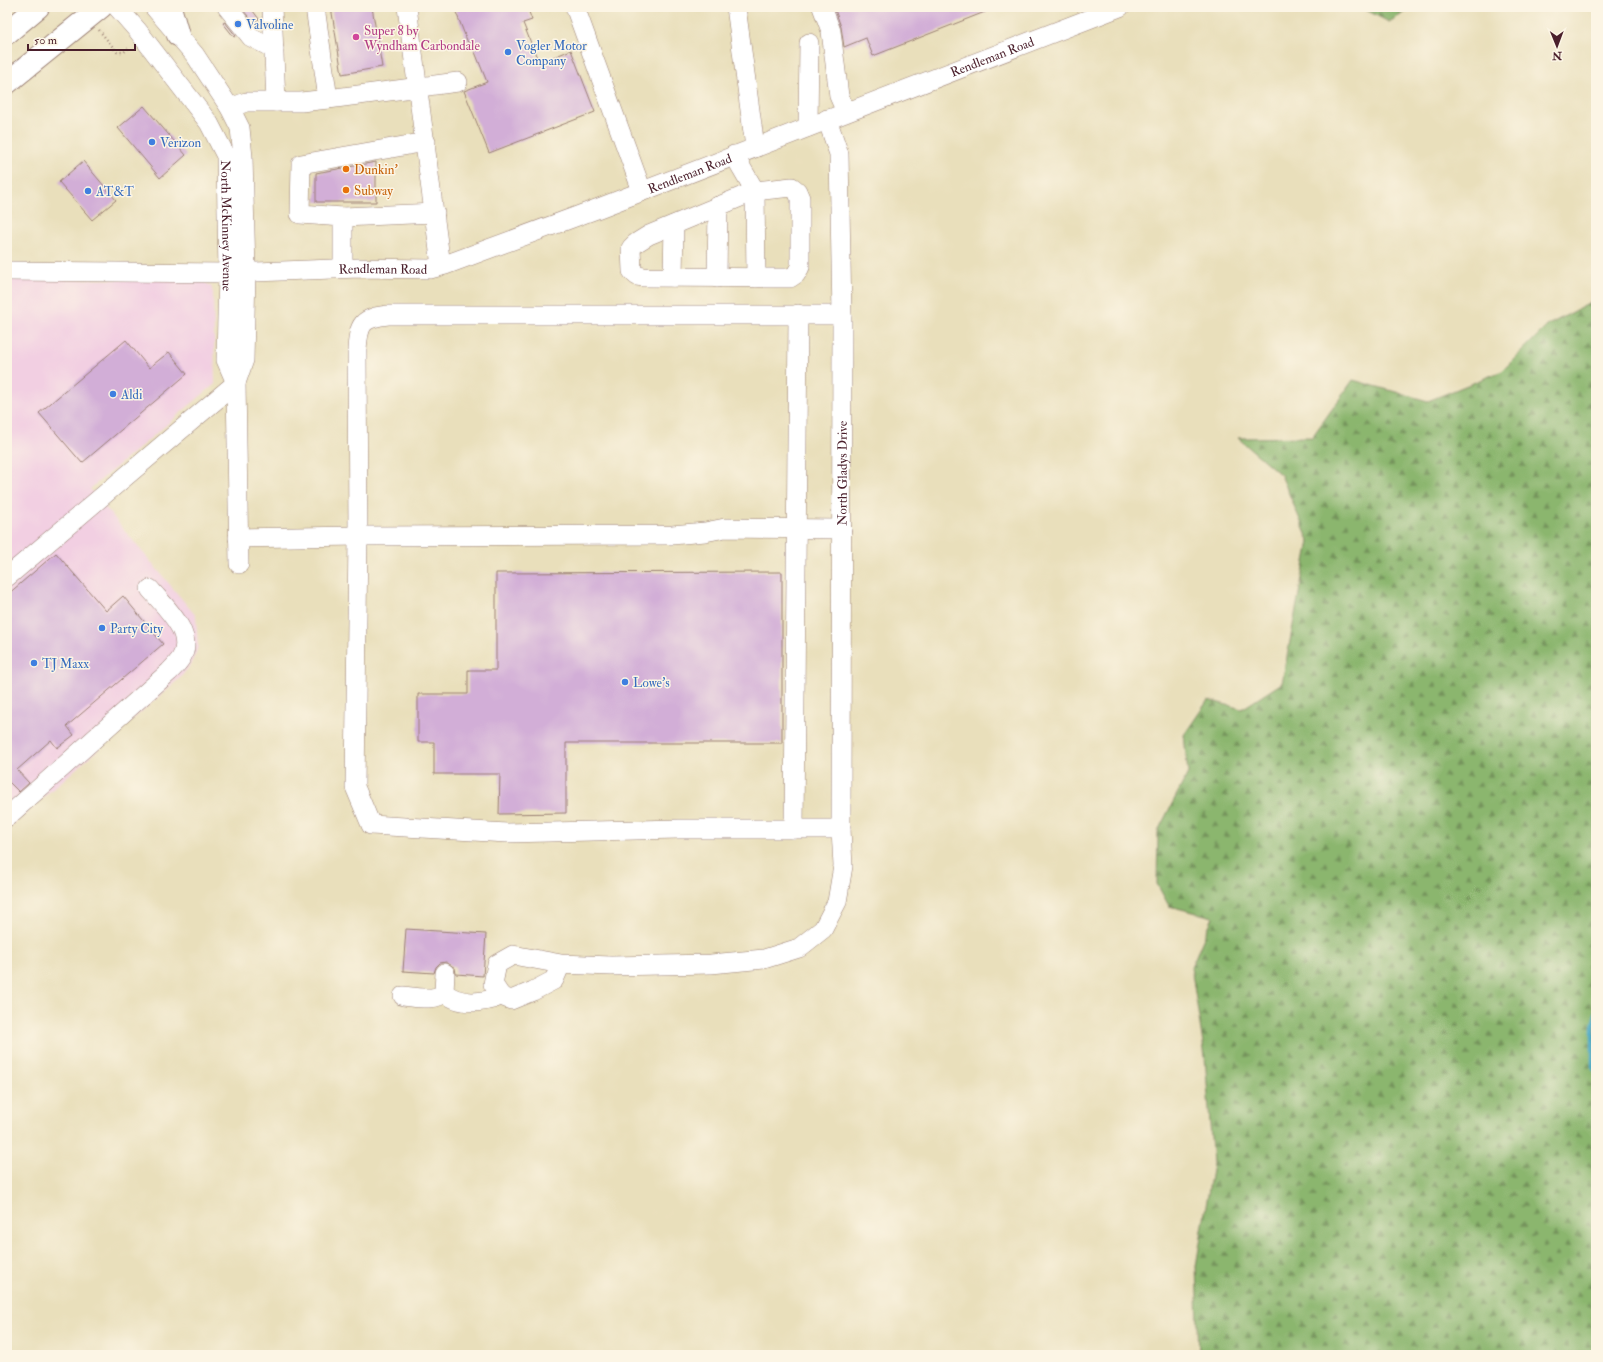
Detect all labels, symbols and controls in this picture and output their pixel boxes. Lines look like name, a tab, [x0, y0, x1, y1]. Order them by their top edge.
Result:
place label: Valvoline	[246, 17, 294, 33]
marker: Valvoline	[233, 19, 243, 29]
place label: Super 8 by Wyndham Carbondale	[363, 23, 480, 55]
scale bar	[28, 26, 135, 52]
north arrow	[1537, 26, 1577, 66]
marker: Super 8 by Wyndham Carbondale	[351, 32, 361, 42]
text: 50 m	[34, 33, 58, 48]
street label: Rendleman Road	[948, 34, 1037, 81]
place label: Vogler Motor Company	[516, 38, 587, 70]
marker: Vogler Motor Company	[503, 47, 513, 57]
text: N	[1551, 49, 1563, 62]
place label: Verizon	[160, 135, 201, 151]
marker: Verizon	[147, 137, 157, 147]
street label: Rendleman Road	[646, 150, 735, 197]
street label: North McKinney Avenue	[217, 160, 235, 292]
place label: Dunkin'	[354, 162, 398, 178]
marker: Dunkin'	[341, 164, 351, 174]
place label: Subway	[354, 183, 393, 200]
place label: AT&T	[95, 184, 134, 200]
marker: Subway	[341, 185, 351, 195]
marker: AT&T	[83, 186, 93, 196]
street label: Rendleman Road	[338, 261, 428, 278]
place label: Aldi	[120, 387, 143, 403]
marker: Aldi	[108, 389, 118, 399]
street label: North Gladys Drive	[835, 420, 852, 526]
place label: Party City	[110, 621, 163, 638]
marker: Party City	[97, 623, 107, 633]
place label: TJ Maxx	[42, 656, 89, 672]
marker: TJ Maxx	[29, 658, 39, 668]
place label: Lowe's	[633, 675, 670, 691]
marker: Lowe's	[620, 677, 630, 687]

